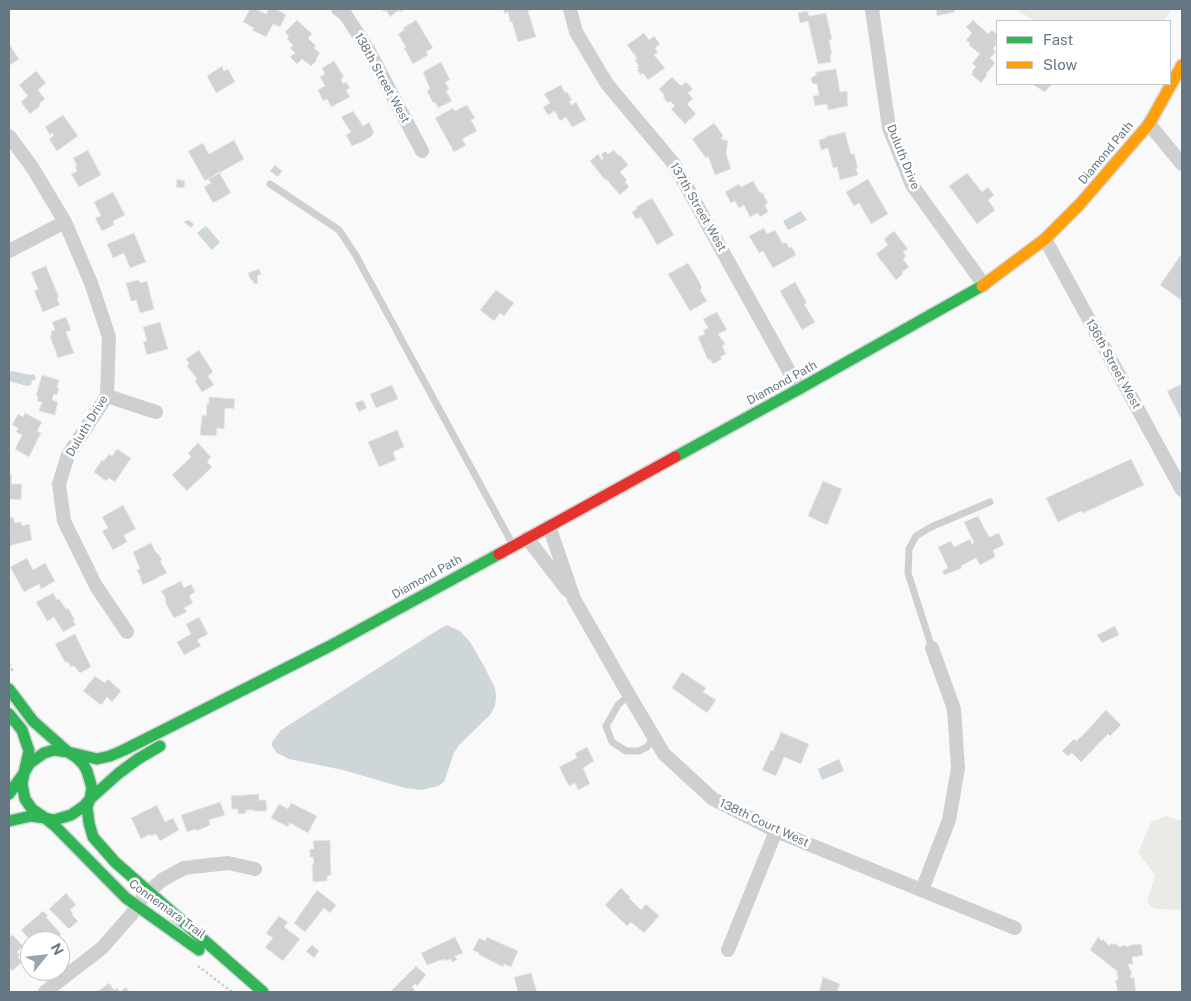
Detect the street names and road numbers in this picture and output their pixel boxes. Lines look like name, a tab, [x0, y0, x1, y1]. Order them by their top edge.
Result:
street label: 138th Street West	[351, 30, 413, 126]
street label: Diamond Path	[1076, 119, 1136, 187]
street label: Duluth Drive	[883, 122, 923, 192]
street label: 137th Street West	[667, 160, 729, 254]
street label: 136th Street West	[1082, 317, 1144, 411]
street label: Diamond Path	[745, 358, 819, 408]
street label: Duluth Drive	[63, 393, 111, 459]
street label: Diamond Path	[390, 552, 464, 602]
street label: 138th Court West	[717, 796, 811, 850]
street label: Connemara Trail	[126, 876, 208, 942]

